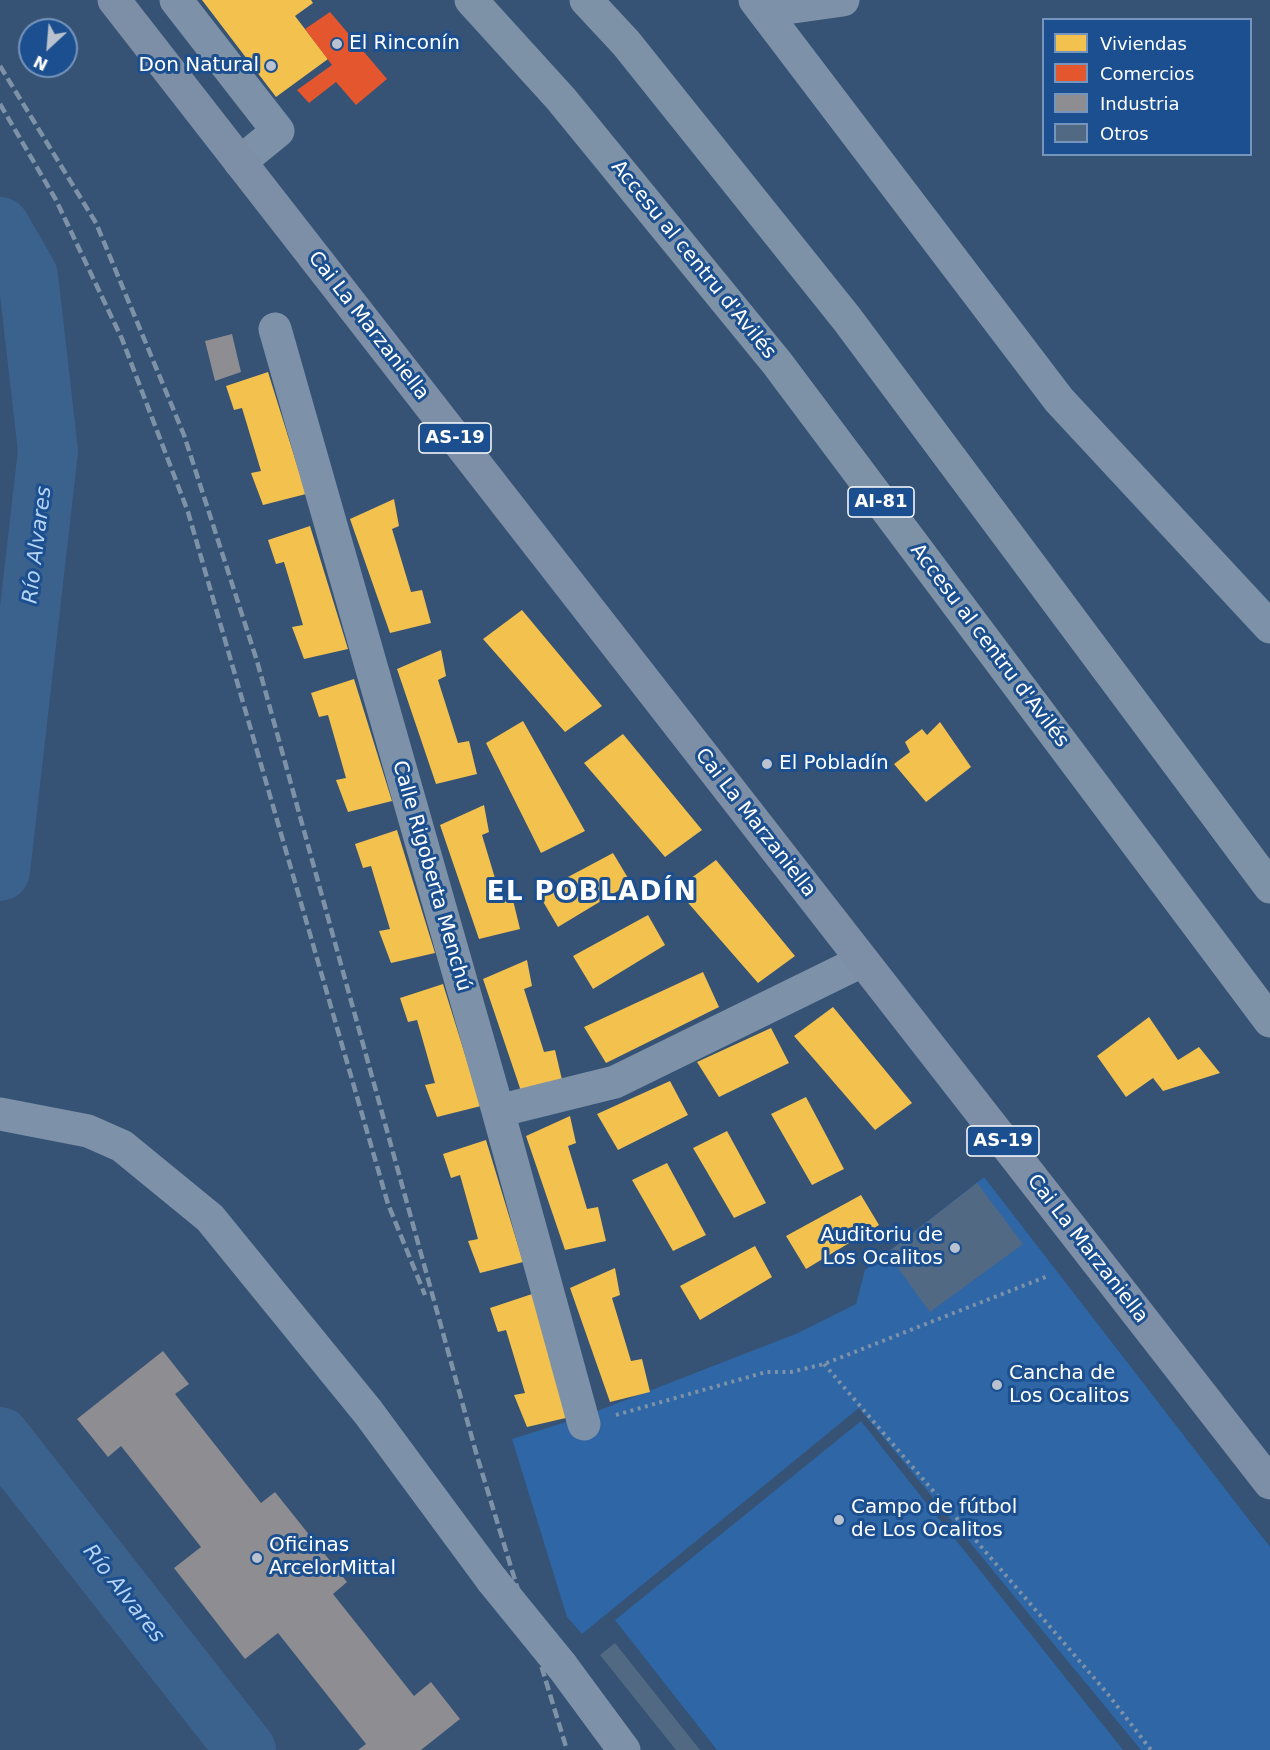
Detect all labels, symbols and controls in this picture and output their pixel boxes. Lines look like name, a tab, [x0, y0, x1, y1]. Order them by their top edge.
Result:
north arrow	[18, 18, 78, 78]
legend	[1042, 18, 1252, 156]
place label: El Rinconín	[349, 32, 460, 56]
text: Viviendas	[1100, 33, 1187, 54]
marker: El Rinconín	[330, 37, 344, 51]
text: N	[31, 51, 51, 74]
place label: Don Natural	[139, 54, 259, 78]
marker: Don Natural	[264, 59, 278, 73]
text: Comercios	[1100, 63, 1194, 84]
text: Industria	[1100, 93, 1179, 114]
text: Otros	[1100, 123, 1149, 144]
street label: Accesu al centru d'Avilés	[605, 156, 781, 364]
street label: Cai La Marzaniella	[302, 247, 434, 405]
road number: AS-19	[419, 423, 491, 453]
water label: Río Alvares	[18, 485, 58, 605]
road number: AI-81	[848, 487, 914, 517]
street label: Accesu al centru d'Avilés	[905, 539, 1073, 753]
street label: Cai La Marzaniella	[689, 744, 821, 902]
place label: El Pobladín	[779, 752, 889, 776]
marker: El Pobladín	[760, 757, 774, 771]
street label: Calle Rigoberta Menchú	[387, 758, 475, 994]
district label: EL POBLADÍN	[487, 877, 697, 909]
road number: AS-19	[967, 1126, 1039, 1156]
street label: Cai La Marzaniella	[1021, 1170, 1153, 1328]
place label: Auditoriu de Los Ocalitos	[820, 1224, 943, 1271]
marker: Auditoriu de Los Ocalitos	[948, 1241, 962, 1255]
place label: Cancha de Los Ocalitos	[1009, 1362, 1129, 1409]
marker: Cancha de Los Ocalitos	[990, 1378, 1004, 1392]
place label: Campo de fútbol de Los Ocalitos	[851, 1496, 1017, 1543]
marker: Campo de fútbol de Los Ocalitos	[832, 1513, 846, 1527]
place label: Oficinas ArcelorMittal	[269, 1534, 396, 1581]
water label: Río Alvares	[77, 1540, 169, 1648]
marker: Oficinas ArcelorMittal	[250, 1551, 264, 1565]

